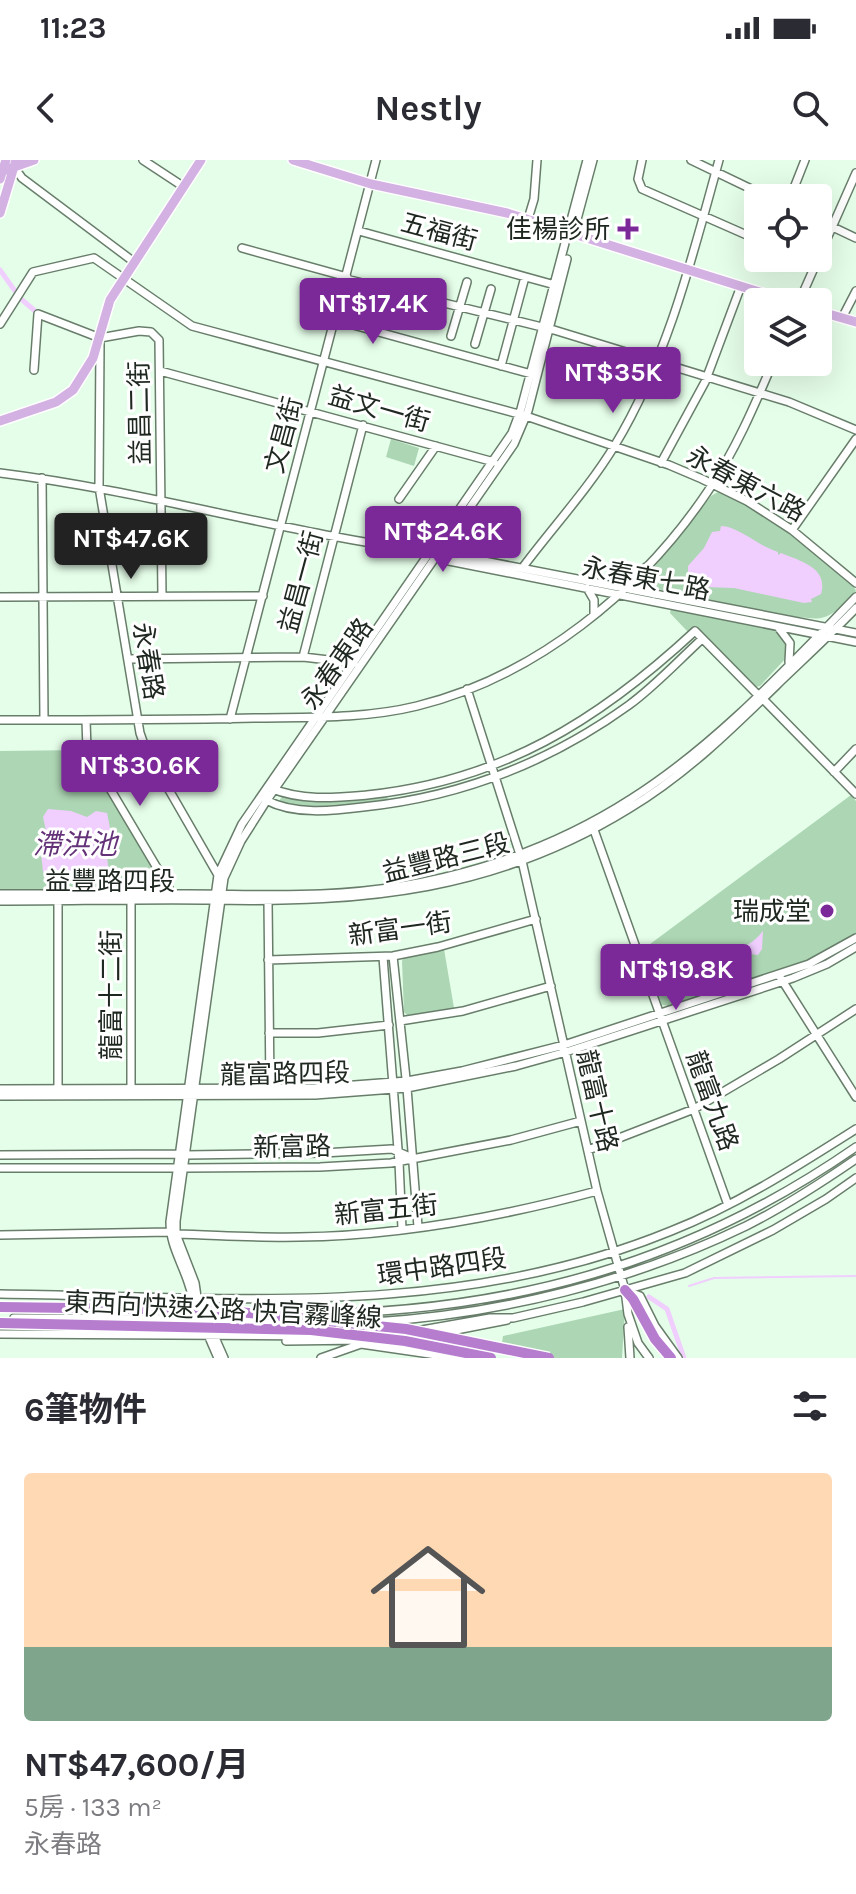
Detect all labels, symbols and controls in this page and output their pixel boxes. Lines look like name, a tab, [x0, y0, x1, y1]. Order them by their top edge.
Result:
text: 11:23	[40, 10, 106, 46]
icon: back	[24, 86, 68, 130]
icon: search	[788, 86, 832, 130]
text: Nestly	[374, 87, 482, 129]
map controls	[744, 184, 832, 376]
button: locate	[744, 184, 832, 272]
street label: 五福街	[397, 207, 481, 257]
place label: 佳楊診所	[506, 214, 610, 245]
marker: 佳楊診所	[617, 218, 639, 240]
pin: NT$17.4K	[290, 278, 456, 346]
text: NT$17.4K	[318, 288, 428, 319]
button: layers	[744, 288, 832, 376]
pin: NT$35K	[548, 347, 678, 415]
text: NT$35K	[564, 357, 662, 388]
street label: 益昌二街	[124, 361, 156, 465]
street label: 益文一街	[325, 380, 433, 438]
street label: 文昌街	[259, 393, 309, 477]
street label: 永春東六路	[681, 440, 811, 528]
pin: NT$24.6K	[360, 506, 526, 574]
pin: NT$47.6K	[48, 513, 214, 581]
text: NT$24.6K	[383, 516, 503, 547]
text: NT$47.6K	[72, 523, 190, 554]
street label: 益昌一街	[273, 528, 329, 636]
street label: 永春東七路	[579, 551, 713, 607]
street label: 永春東路	[294, 613, 380, 715]
street label: 永春路	[127, 620, 169, 702]
pin: NT$30.6K	[57, 740, 223, 808]
text: NT$30.6K	[79, 750, 201, 781]
street label: 益豐路三段	[379, 827, 513, 889]
water label: 滯洪池	[33, 828, 120, 861]
street label: 益豐路四段	[45, 866, 175, 897]
place label: 瑞成堂	[733, 896, 811, 927]
marker: 瑞成堂	[818, 902, 836, 920]
street label: 新富一街	[346, 906, 454, 952]
street label: 龍富十二街	[96, 930, 127, 1060]
pin: NT$19.8K	[593, 944, 759, 1012]
text: NT$19.8K	[619, 954, 733, 985]
street label: 龍富十路	[570, 1047, 624, 1155]
street label: 龍富九路	[680, 1047, 744, 1155]
street label: 龍富路四段	[220, 1057, 350, 1091]
street label: 新富路	[253, 1131, 331, 1163]
street label: 新富五街	[333, 1189, 439, 1231]
street label: 環中路四段	[375, 1243, 509, 1291]
street label: 東西向快速公路 快官霧峰線	[63, 1286, 383, 1334]
icon: filters	[788, 1384, 832, 1428]
text: 6筆物件	[24, 1390, 147, 1430]
icon: home	[356, 1525, 500, 1669]
text: NT$47,600/月	[24, 1745, 249, 1785]
text: 5房 · 133 m²	[24, 1792, 162, 1823]
text: 永春路	[24, 1829, 102, 1860]

